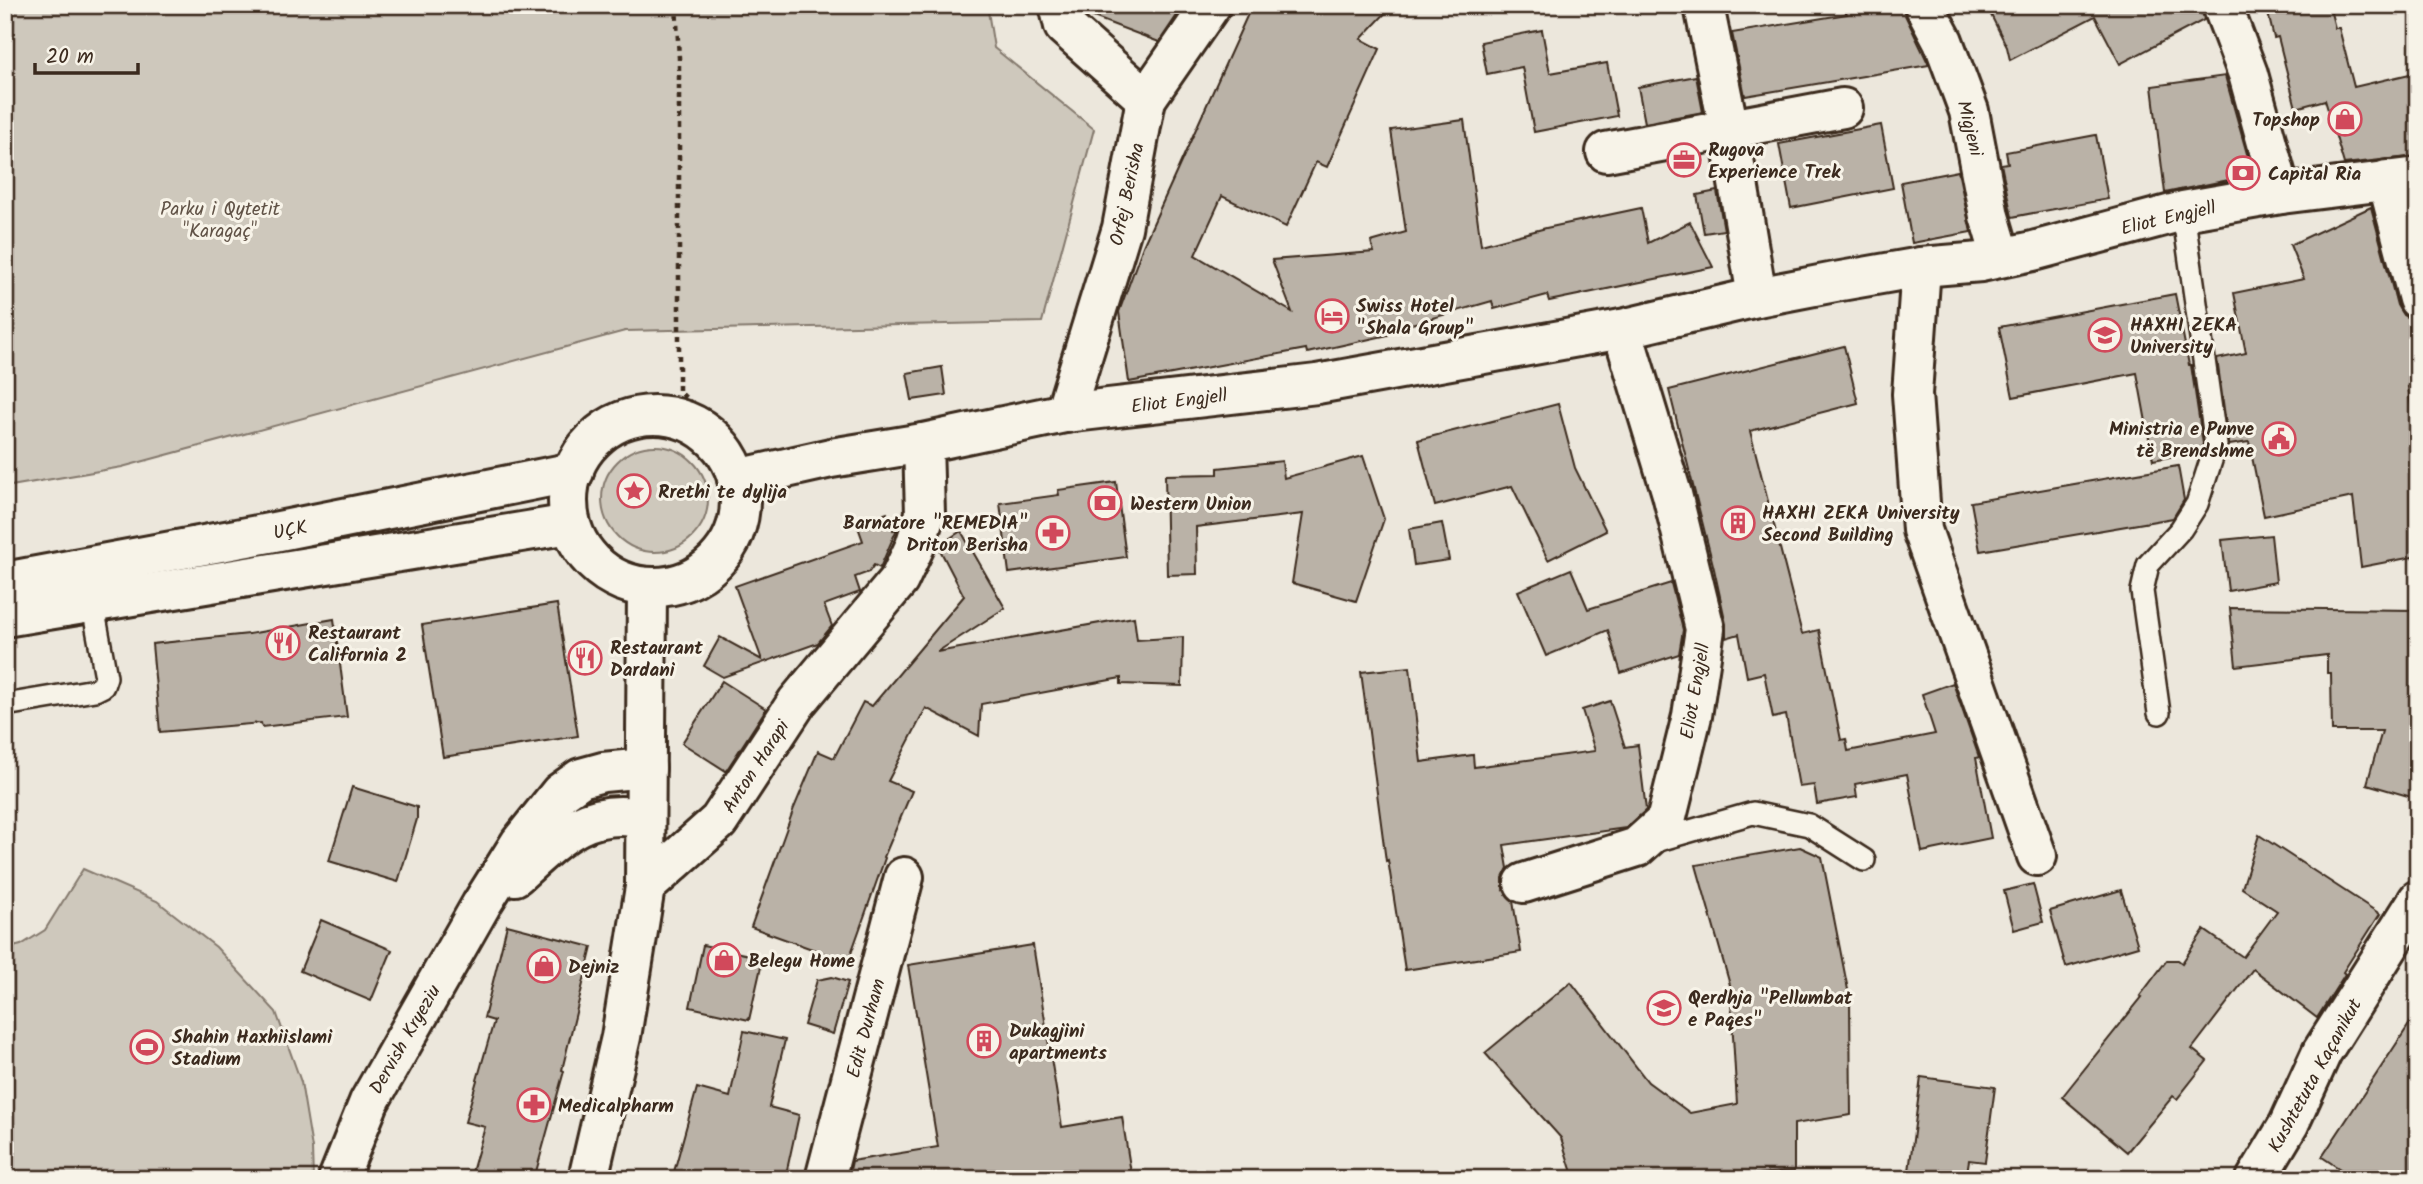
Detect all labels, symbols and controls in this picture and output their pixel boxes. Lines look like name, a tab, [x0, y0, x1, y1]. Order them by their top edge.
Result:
scale bar	[35, 32, 138, 76]
text: 20 m	[46, 41, 94, 74]
street label: Migjeni	[1948, 97, 1991, 161]
shop icon: Topshop	[2326, 100, 2364, 138]
place label: Topshop	[2252, 106, 2320, 136]
place label: Rugova Experience Trek	[1708, 136, 1841, 188]
street label: Orfej Berisha	[1102, 140, 1154, 249]
office icon: Rugova Experience Trek	[1665, 141, 1703, 179]
bank icon: Capital Ria	[2224, 154, 2262, 192]
place label: Capital Ria	[2268, 160, 2362, 190]
street label: Eliot Engjell	[2118, 193, 2219, 244]
park label: Parku i Qytetit "Karagaç"	[160, 195, 280, 247]
place label: Swiss Hotel "Shala Group"	[1356, 292, 1474, 344]
hotel icon: Swiss Hotel "Shala Group"	[1313, 297, 1351, 335]
place label: HAXHI ZEKA University	[2130, 311, 2237, 363]
school or university icon: HAXHI ZEKA University	[2086, 316, 2124, 354]
street label: Eliot Engjell	[1129, 381, 1229, 423]
place label: Ministria e Punve të Brendshme	[2109, 415, 2254, 467]
public building icon: Ministria e Punve të Brendshme	[2260, 420, 2298, 458]
place icon: Rrethi te dylija	[615, 472, 653, 510]
place label: Rrethi te dylija	[658, 478, 787, 508]
bank icon: Western Union	[1086, 484, 1124, 522]
place label: Western Union	[1130, 490, 1252, 520]
place label: HAXHI ZEKA University Second Building	[1762, 499, 1960, 551]
building icon: HAXHI ZEKA University Second Building	[1719, 504, 1757, 542]
place label: Barnatore "REMEDIA" Driton Berisha	[843, 509, 1028, 561]
street label: UÇK	[271, 513, 311, 549]
pharmacy icon: Barnatore "REMEDIA" Driton Berisha	[1034, 514, 1072, 552]
place label: Restaurant California 2	[308, 619, 407, 671]
restaurant icon: Restaurant California 2	[264, 624, 302, 662]
place label: Restaurant Dardani	[610, 634, 703, 686]
restaurant icon: Restaurant Dardani	[566, 639, 604, 677]
street label: Eliot Engjell	[1673, 641, 1719, 742]
street label: Anton Harapi	[715, 713, 799, 820]
shop icon: Belegu Home	[705, 941, 743, 979]
shop icon: Dejniz	[525, 947, 563, 985]
place label: Belegu Home	[748, 947, 855, 977]
place label: Dejniz	[568, 953, 619, 983]
street label: Edit Durham	[839, 975, 895, 1082]
street label: Dervish Kryeziu	[362, 979, 449, 1101]
place label: Qerdhja "Pellumbat e Paqes"	[1688, 984, 1853, 1036]
school or university icon: Qerdhja "Pellumbat e Paqes"	[1645, 989, 1683, 1027]
street label: Kushtetuta Kaçanikut	[2261, 993, 2371, 1159]
place label: Dukagjini apartments	[1009, 1017, 1107, 1069]
building icon: Dukagjini apartments	[965, 1022, 1003, 1060]
place label: Shahin Haxhiislami Stadium	[172, 1023, 333, 1075]
sports icon: Shahin Haxhiislami Stadium	[128, 1028, 166, 1066]
pharmacy icon: Medicalpharm	[515, 1086, 553, 1124]
place label: Medicalpharm	[558, 1092, 674, 1122]

